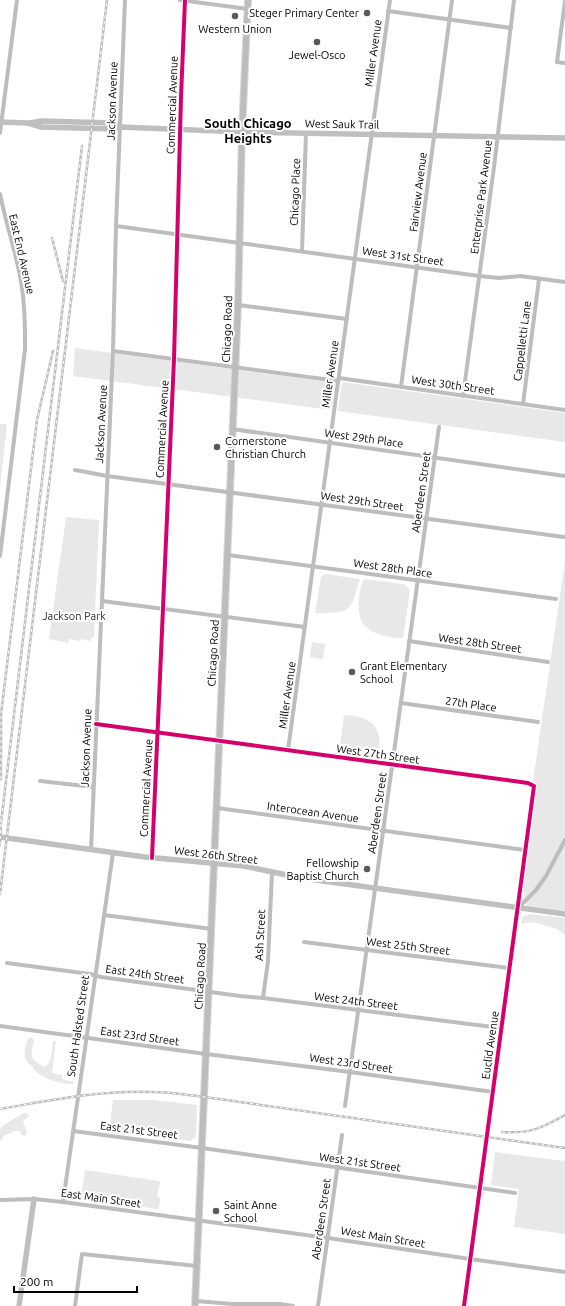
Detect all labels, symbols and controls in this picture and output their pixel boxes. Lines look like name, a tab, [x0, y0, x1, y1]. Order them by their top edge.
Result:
place label: Steger Primary Center	[249, 7, 360, 19]
marker: Steger Primary Center	[362, 8, 372, 18]
marker: Western Union	[230, 11, 240, 21]
street label: Miller Avenue	[362, 19, 384, 87]
place label: Western Union	[198, 23, 272, 35]
marker: Jewel-Osco	[312, 37, 322, 47]
place label: Jewel-Osco	[289, 49, 346, 61]
street label: Commercial Avenue	[164, 56, 180, 154]
street label: Jackson Avenue	[105, 61, 119, 141]
district label: South Chicago Heights	[204, 116, 292, 145]
street label: West Sauk Trail	[305, 117, 380, 131]
street label: Enterprise Park Avenue	[468, 139, 494, 255]
street label: Fairview Avenue	[407, 151, 429, 233]
street label: Chicago Place	[288, 158, 302, 226]
street label: East End Avenue	[7, 213, 37, 295]
street label: West 31st Street	[361, 244, 445, 268]
street label: Chicago Road	[220, 295, 234, 363]
street label: Cappelletti Lane	[511, 300, 533, 382]
street label: Miller Avenue	[319, 340, 341, 408]
street label: West 30th Street	[411, 373, 496, 397]
street label: Commercial Avenue	[153, 380, 171, 478]
street label: Jackson Avenue	[93, 384, 109, 464]
street label: West 29th Place	[324, 427, 404, 449]
place label: Cornerstone Christian Church	[225, 435, 306, 460]
marker: Cornerstone Christian Church	[212, 442, 222, 452]
street label: Aberdeen Street	[409, 450, 433, 533]
street label: West 29th Street	[320, 489, 405, 513]
street label: West 28th Place	[353, 557, 433, 579]
park label: Jackson Park	[42, 610, 106, 622]
street label: Chicago Road	[205, 619, 221, 687]
street label: West 28th Street	[438, 631, 523, 655]
place label: Grant Elementary School	[360, 660, 448, 685]
street label: Miller Avenue	[276, 661, 298, 729]
marker: Grant Elementary School	[347, 667, 357, 677]
street label: 27th Place	[445, 694, 497, 714]
street label: Jackson Avenue	[79, 708, 93, 788]
street label: Commercial Avenue	[137, 739, 155, 837]
street label: West 27th Street	[336, 742, 421, 766]
street label: Aberdeen Street	[365, 771, 389, 854]
street label: Interocean Avenue	[266, 800, 360, 824]
street label: West 26th Street	[174, 844, 259, 866]
place label: Fellowship Baptist Church	[286, 857, 359, 882]
marker: Fellowship Baptist Church	[362, 864, 372, 874]
street label: Ash Street	[253, 908, 267, 961]
street label: West 25th Street	[366, 935, 451, 957]
street label: Chicago Road	[192, 942, 208, 1010]
street label: East 24th Street	[105, 963, 186, 986]
street label: South Halsted Street	[65, 974, 91, 1078]
street label: West 24th Street	[314, 990, 399, 1012]
street label: Euclid Avenue	[479, 1010, 501, 1080]
street label: East 23rd Street	[100, 1025, 181, 1048]
street label: West 23rd Street	[309, 1051, 394, 1075]
street label: East 21st Street	[99, 1119, 179, 1141]
street label: West 21st Street	[318, 1150, 402, 1174]
street label: Aberdeen Street	[309, 1177, 333, 1260]
street label: East Main Street	[60, 1186, 143, 1210]
place label: Saint Anne School	[224, 1199, 277, 1224]
marker: Saint Anne School	[211, 1206, 221, 1216]
street label: West Main Street	[340, 1224, 427, 1250]
scale bar	[14, 1268, 137, 1294]
text: 200 m	[20, 1275, 53, 1288]

